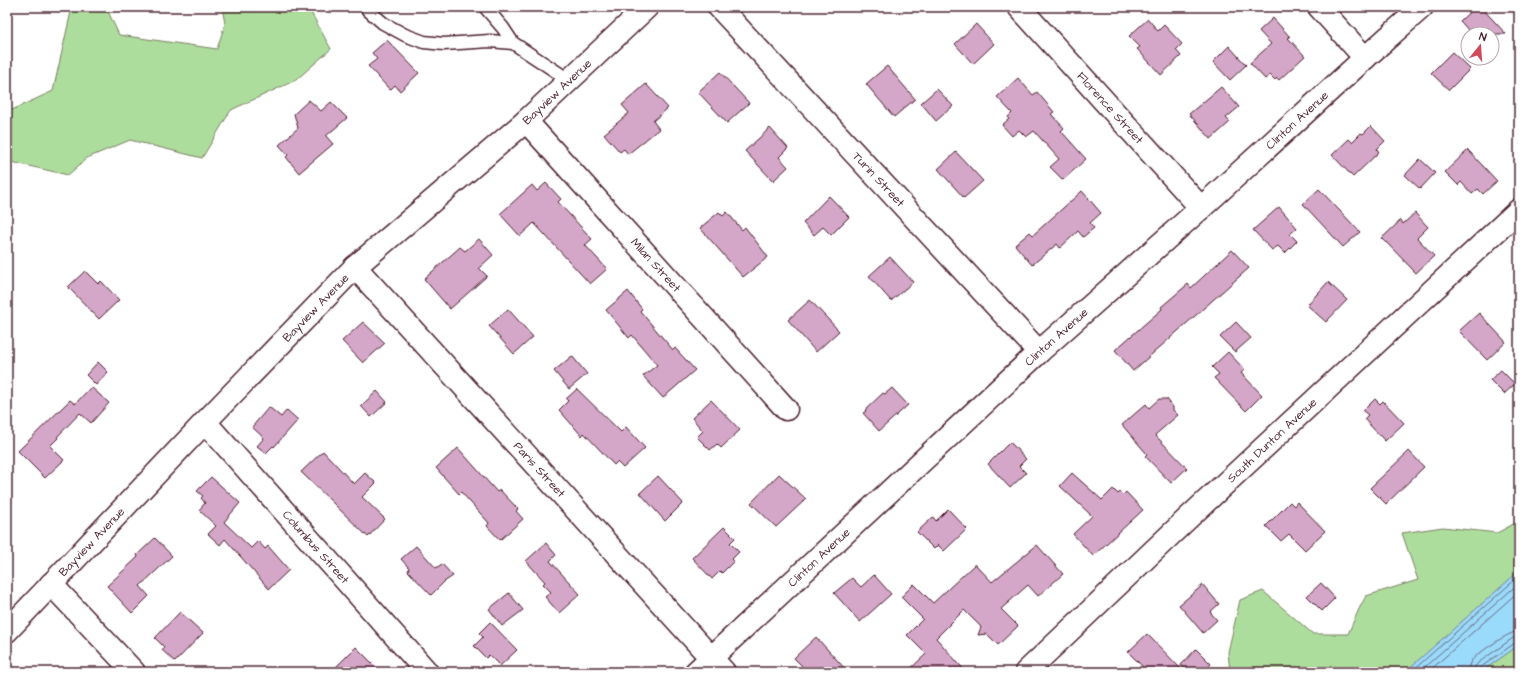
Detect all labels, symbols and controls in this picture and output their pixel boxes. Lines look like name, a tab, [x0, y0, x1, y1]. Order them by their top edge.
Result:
north arrow	[1460, 26, 1500, 66]
text: N	[1477, 29, 1488, 45]
street label: Bayview Avenue	[519, 55, 596, 129]
street label: Florence Street	[1073, 68, 1148, 148]
street label: Clinton Avenue	[1262, 87, 1333, 153]
street label: Turin Street	[849, 148, 909, 211]
street label: Milan Street	[627, 234, 685, 296]
street label: Bayview Avenue	[278, 269, 353, 346]
street label: Clinton Avenue	[1021, 304, 1092, 370]
street label: South Dunton Avenue	[1223, 393, 1321, 486]
street label: Paris Street	[510, 438, 570, 501]
street label: Bayview Avenue	[55, 503, 129, 580]
street label: Columbus Street	[279, 506, 353, 588]
street label: Clinton Avenue	[784, 524, 854, 591]

